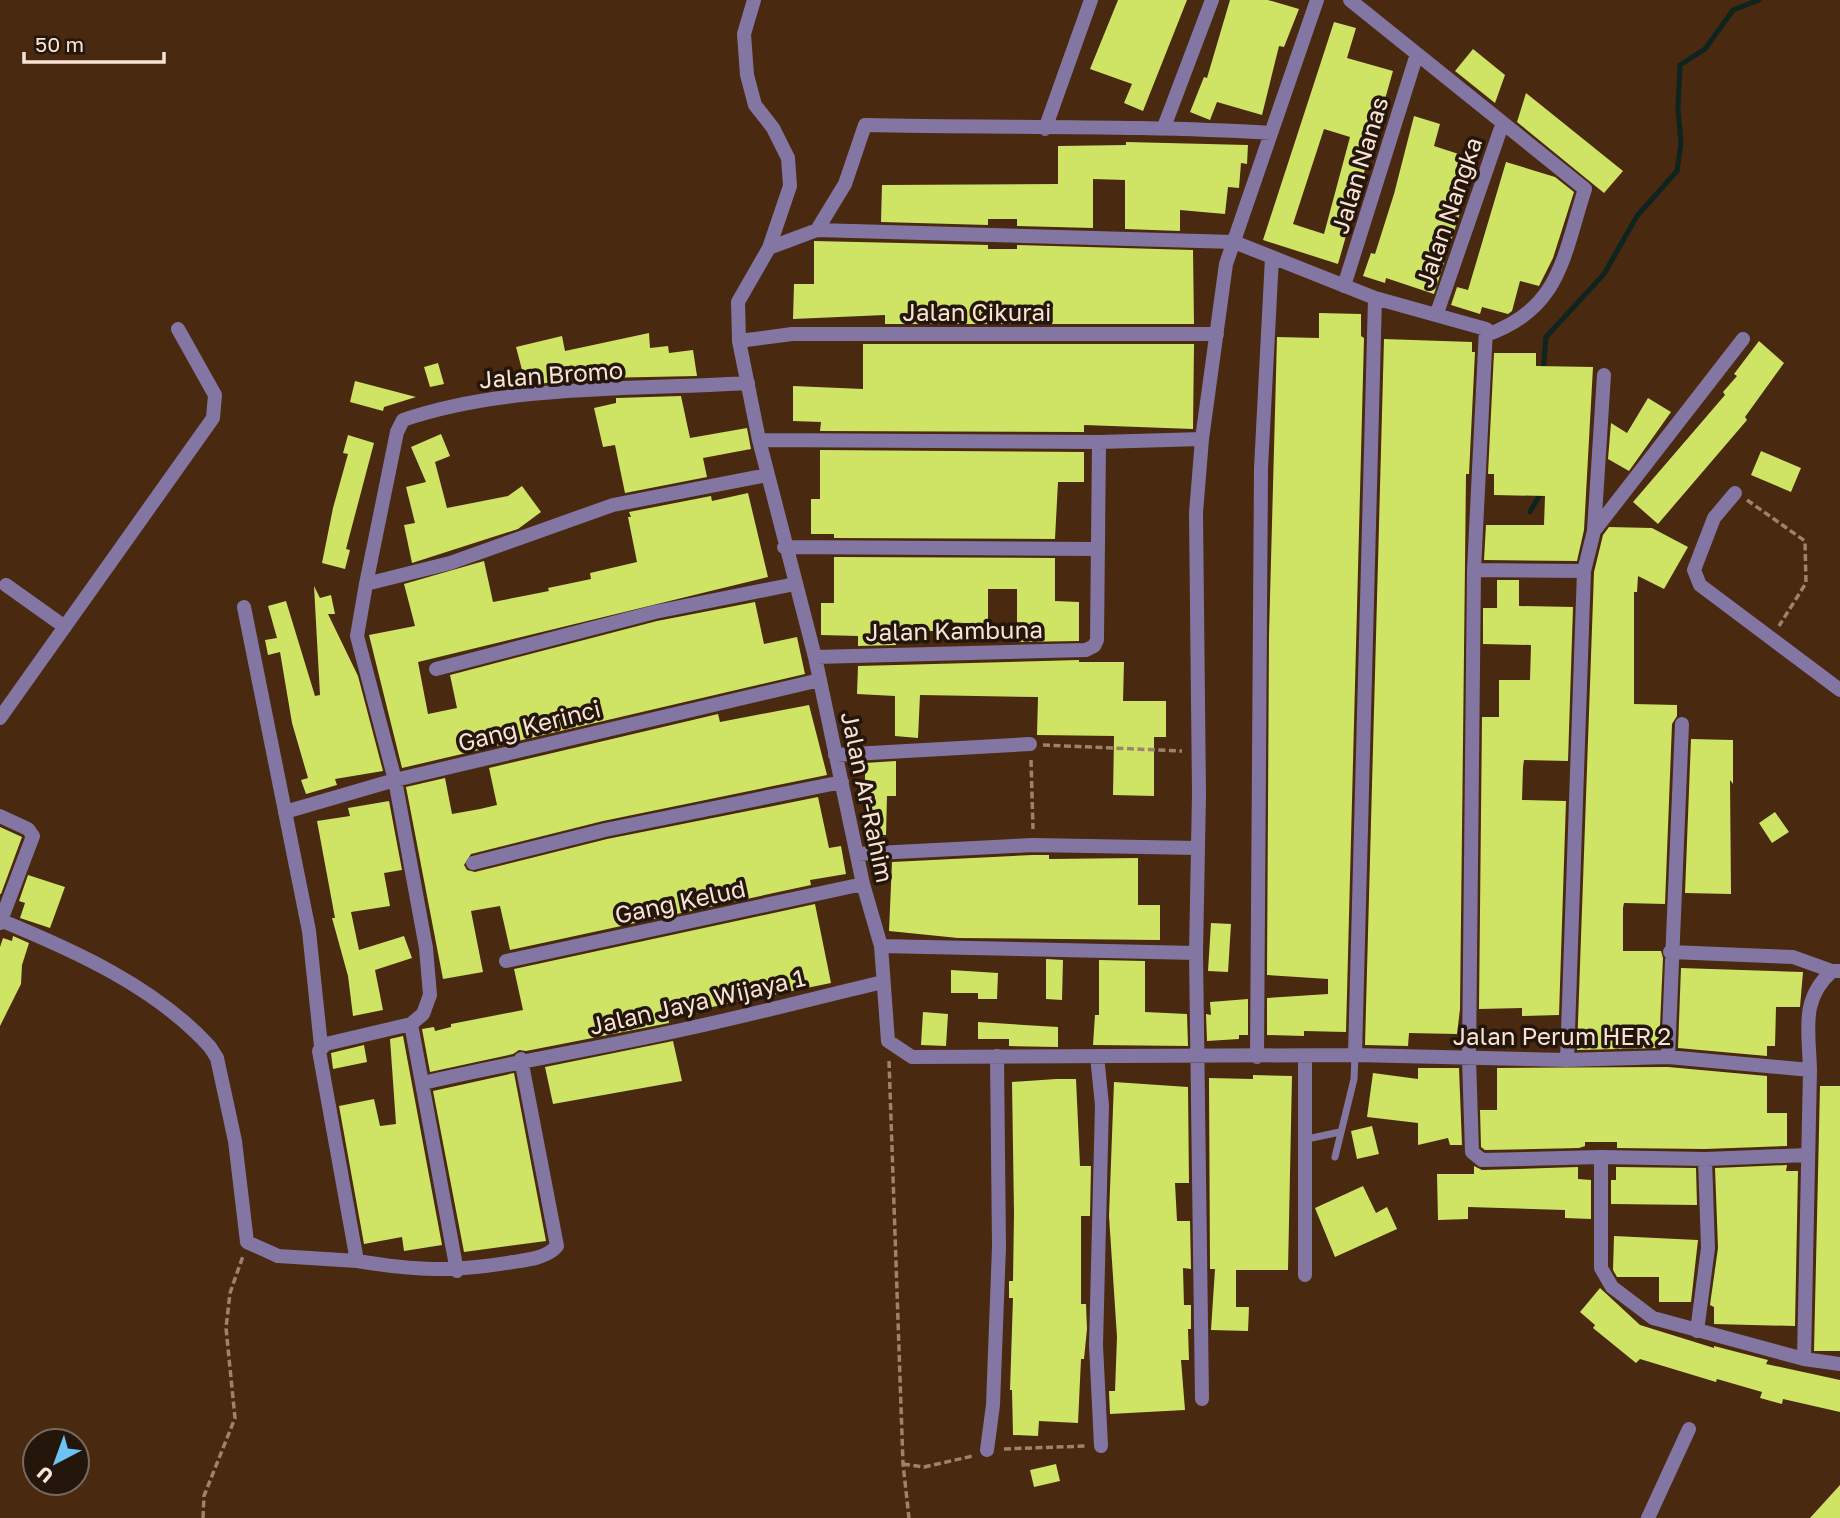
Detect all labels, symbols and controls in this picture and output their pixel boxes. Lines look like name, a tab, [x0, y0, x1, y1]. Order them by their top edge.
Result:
scale bar	[24, 21, 164, 65]
text: 50 m	[35, 31, 84, 57]
street label: Jalan Nanas	[1324, 93, 1394, 237]
street label: Jalan Nangka	[1409, 133, 1487, 291]
street label: Jalan Cikurai	[903, 297, 1051, 326]
street label: Jalan Bromo	[478, 355, 624, 393]
street label: Jalan Kambuna	[865, 614, 1043, 646]
street label: Gang Kerinci	[455, 693, 603, 757]
street label: Jalan Ar-Rahim	[836, 709, 900, 885]
street label: Gang Kelud	[612, 873, 748, 929]
street label: Jalan Jaya Wijaya 1	[586, 962, 808, 1040]
street label: Jalan Perum HER 2	[1453, 1021, 1671, 1050]
north arrow	[21, 1427, 91, 1497]
text: U	[32, 1462, 57, 1488]

